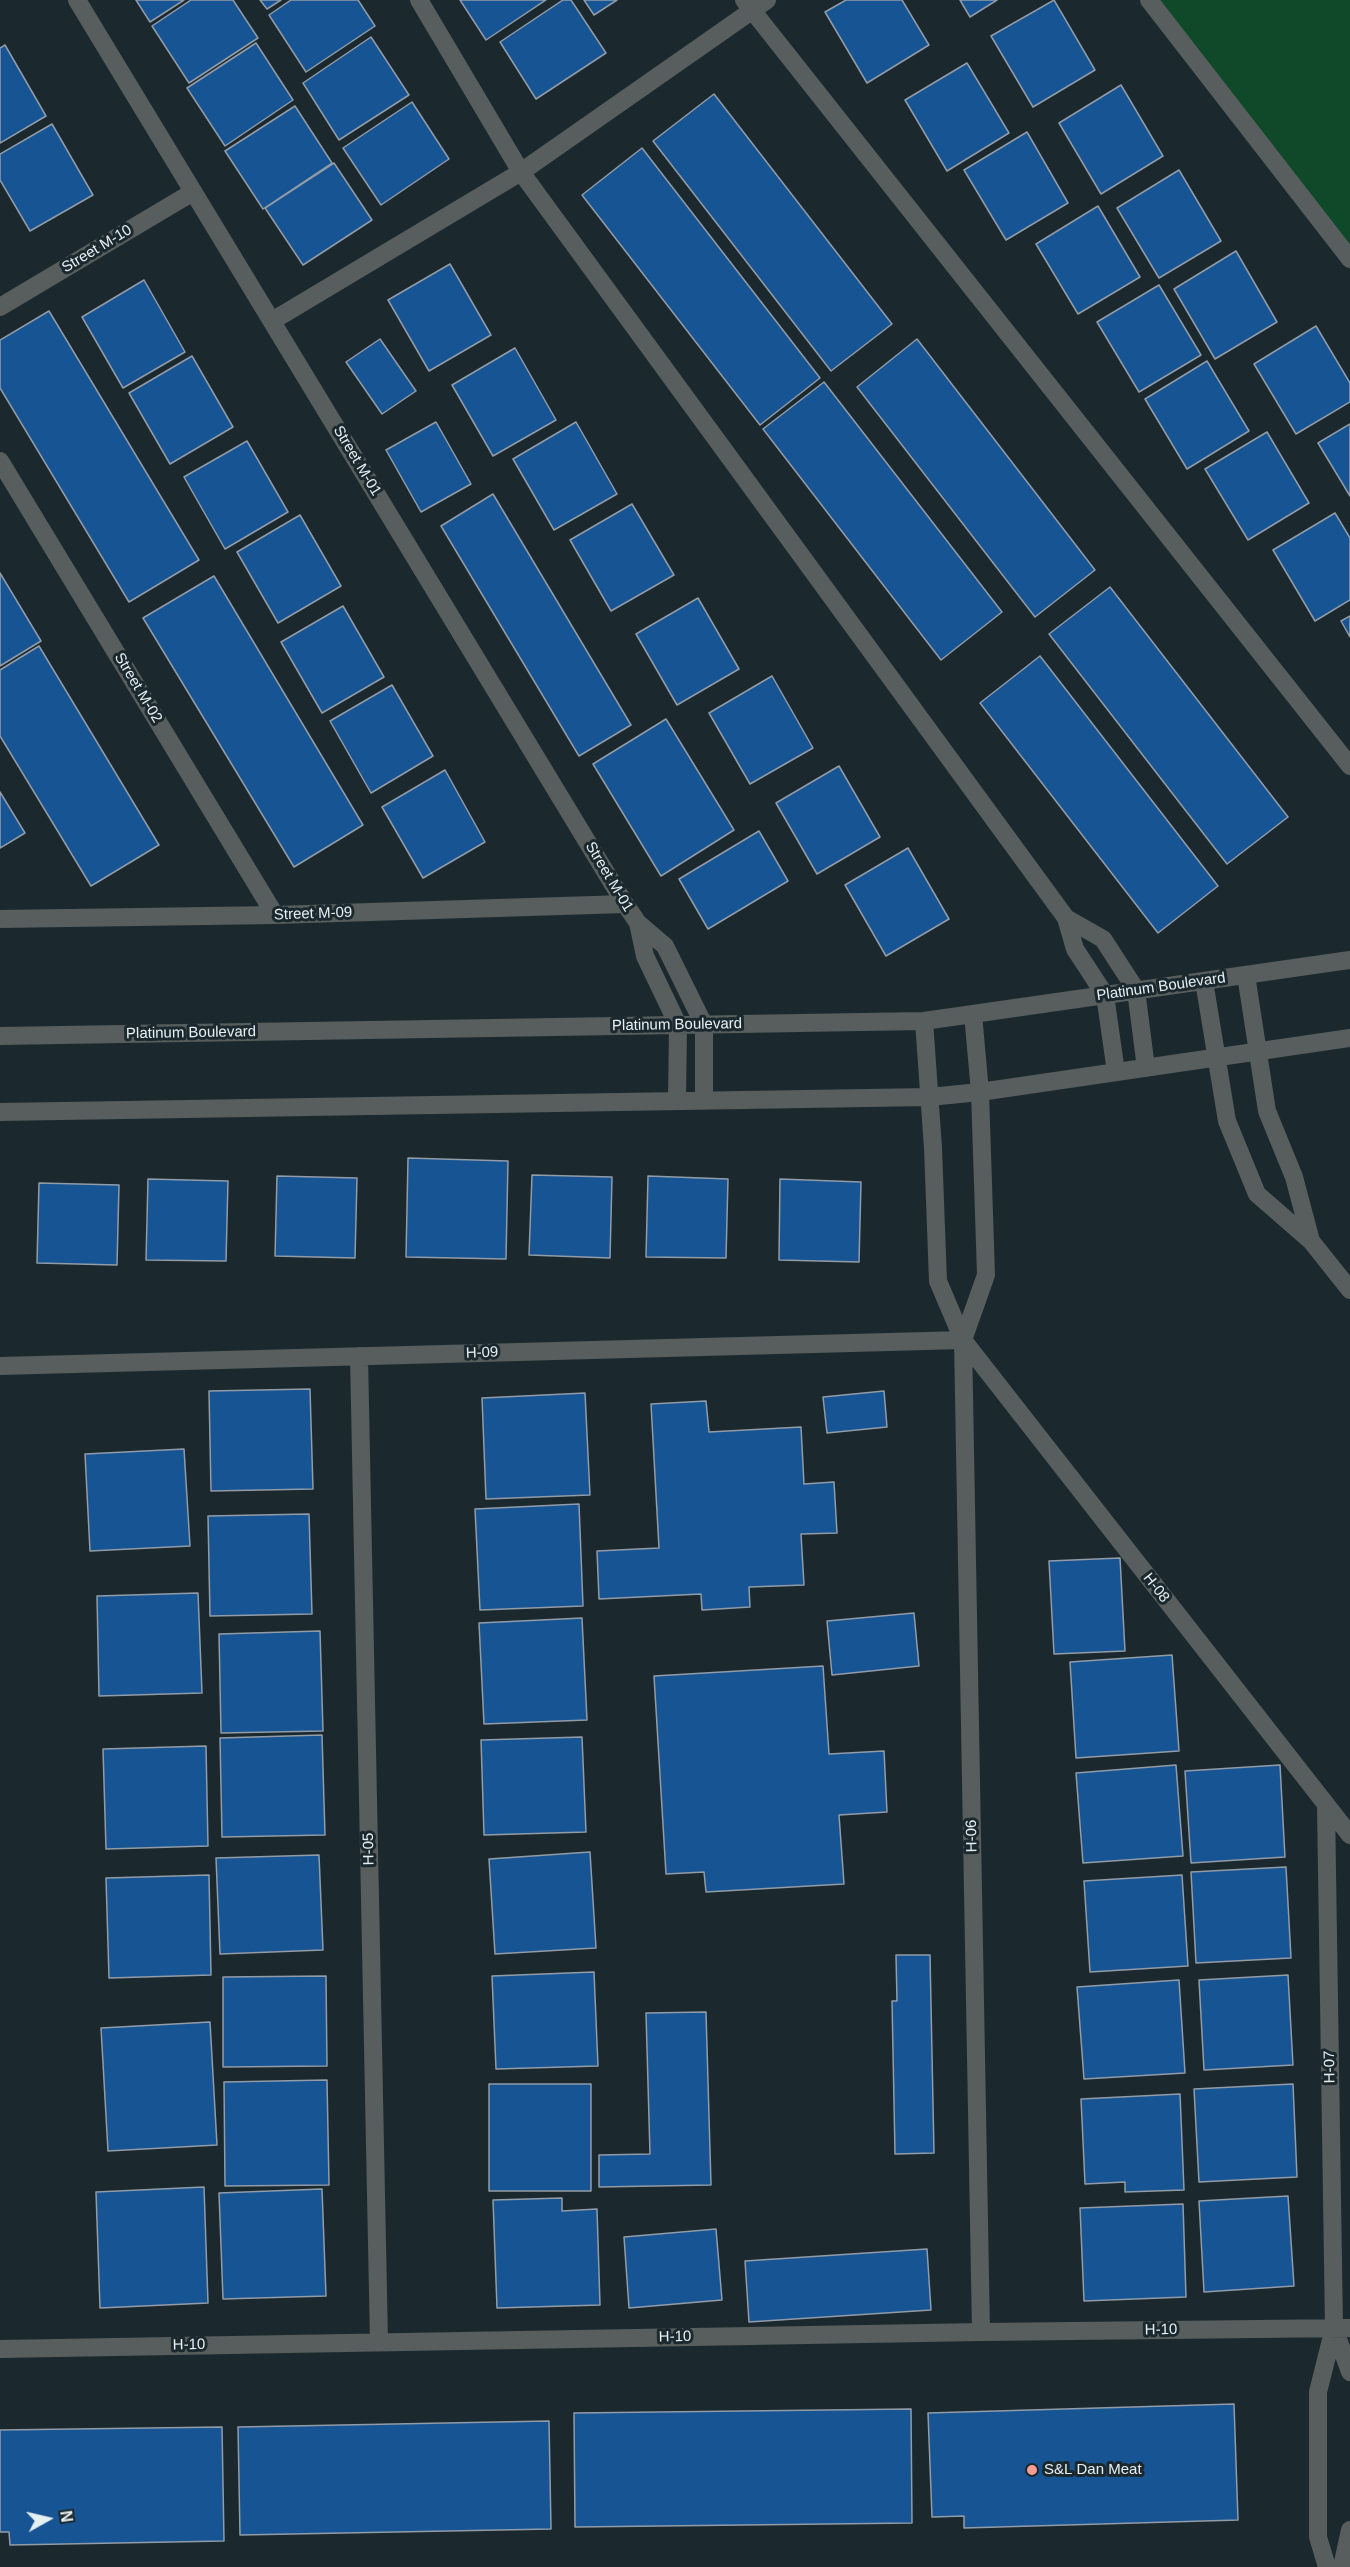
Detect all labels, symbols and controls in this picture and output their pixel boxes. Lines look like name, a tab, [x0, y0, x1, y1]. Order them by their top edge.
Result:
street label: Street M-10	[59, 221, 135, 277]
street label: Street M-01	[329, 423, 385, 499]
street label: Street M-02	[110, 650, 166, 726]
street label: Street M-01	[581, 839, 637, 915]
street label: Street M-09	[274, 904, 352, 924]
street label: Platinum Boulevard	[1095, 969, 1227, 1005]
street label: Platinum Boulevard	[612, 1015, 742, 1035]
street label: Platinum Boulevard	[126, 1023, 256, 1043]
street label: H-09	[465, 1343, 499, 1363]
street label: H-08	[1139, 1570, 1173, 1606]
street label: H-06	[963, 1820, 981, 1852]
street label: H-05	[360, 1833, 378, 1865]
street label: H-07	[1321, 2051, 1339, 2083]
street label: H-10	[1145, 2321, 1177, 2339]
street label: H-10	[659, 2328, 691, 2346]
street label: H-10	[173, 2336, 205, 2354]
place label: S&L Dan Meat	[1044, 2461, 1142, 2479]
marker: S&L Dan Meat	[1025, 2463, 1039, 2477]
north arrow	[18, 2489, 78, 2549]
text: N	[57, 2510, 76, 2523]

